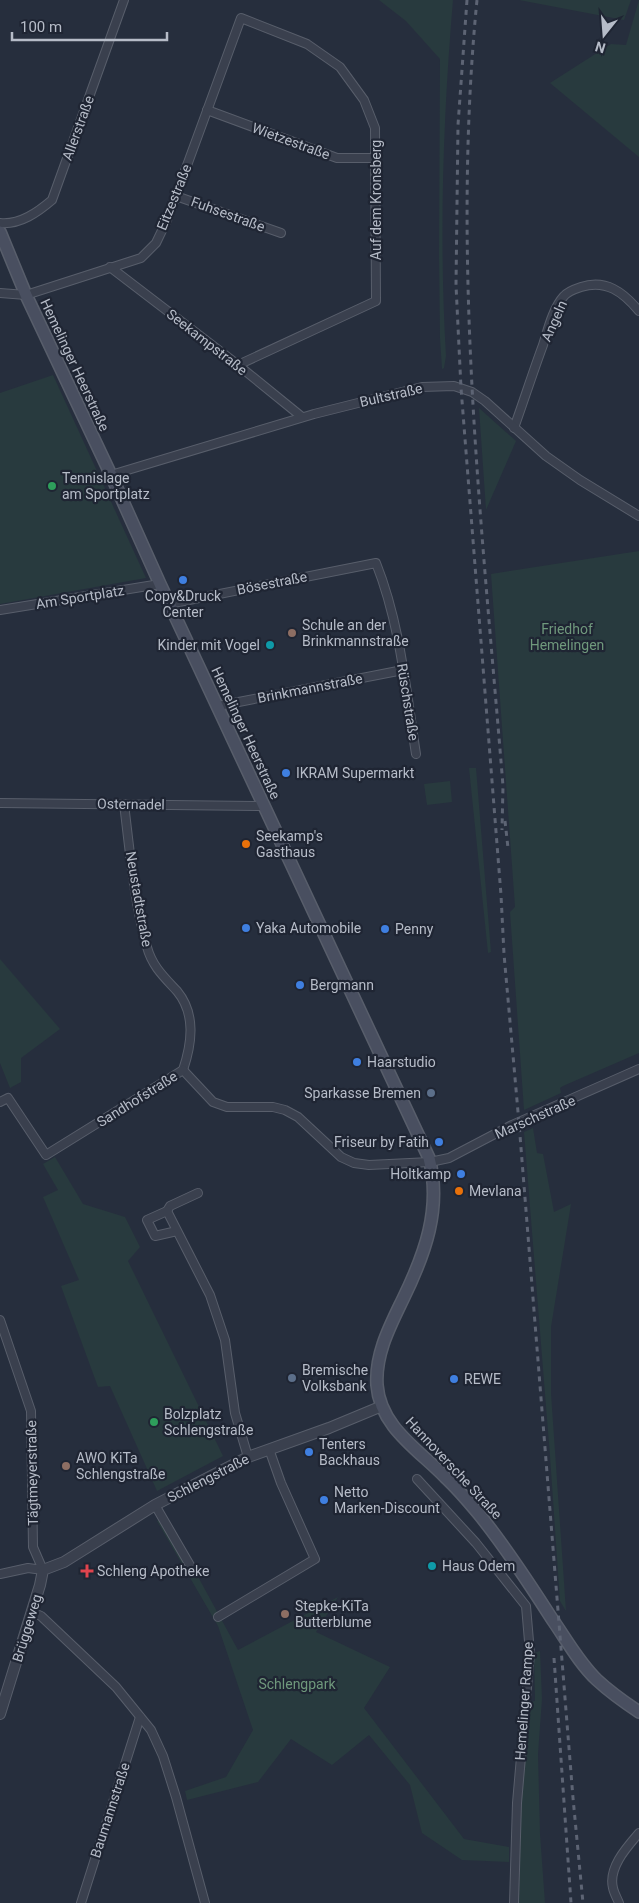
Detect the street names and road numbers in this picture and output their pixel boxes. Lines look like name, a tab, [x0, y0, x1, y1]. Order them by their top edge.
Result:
street label: Allerstraße	[59, 93, 97, 163]
street label: Wietzestraße	[250, 120, 332, 162]
street label: Auf dem Kronsberg	[368, 140, 384, 260]
street label: Eitzestraße	[154, 162, 194, 232]
street label: Fuhsestraße	[189, 193, 267, 235]
street label: Hemelinger Heerstraße	[37, 296, 113, 434]
street label: Angeln	[538, 298, 570, 344]
street label: Seekampstraße	[164, 306, 250, 378]
street label: Bultstraße	[358, 380, 424, 410]
street label: Bösestraße	[236, 568, 308, 598]
street label: Am Sportplatz	[35, 582, 125, 612]
street label: Rüschstraße	[394, 662, 422, 742]
street label: Hemelinger Heerstraße	[208, 664, 284, 802]
street label: Brinkmannstraße	[256, 670, 364, 706]
street label: Osternadel	[97, 795, 165, 813]
street label: Neustadtstraße	[123, 850, 155, 948]
street label: Sandhofstraße	[94, 1068, 180, 1130]
street label: Marschstraße	[492, 1092, 578, 1142]
street label: Hannoversche Straße	[403, 1414, 505, 1522]
street label: Tägtmeyerstraße	[23, 1420, 41, 1526]
street label: Schlengstraße	[165, 1451, 251, 1505]
street label: Brüggeweg	[9, 1592, 45, 1664]
street label: Hemelinger Rampe	[512, 1641, 536, 1761]
street label: Baumannstraße	[87, 1760, 133, 1860]

